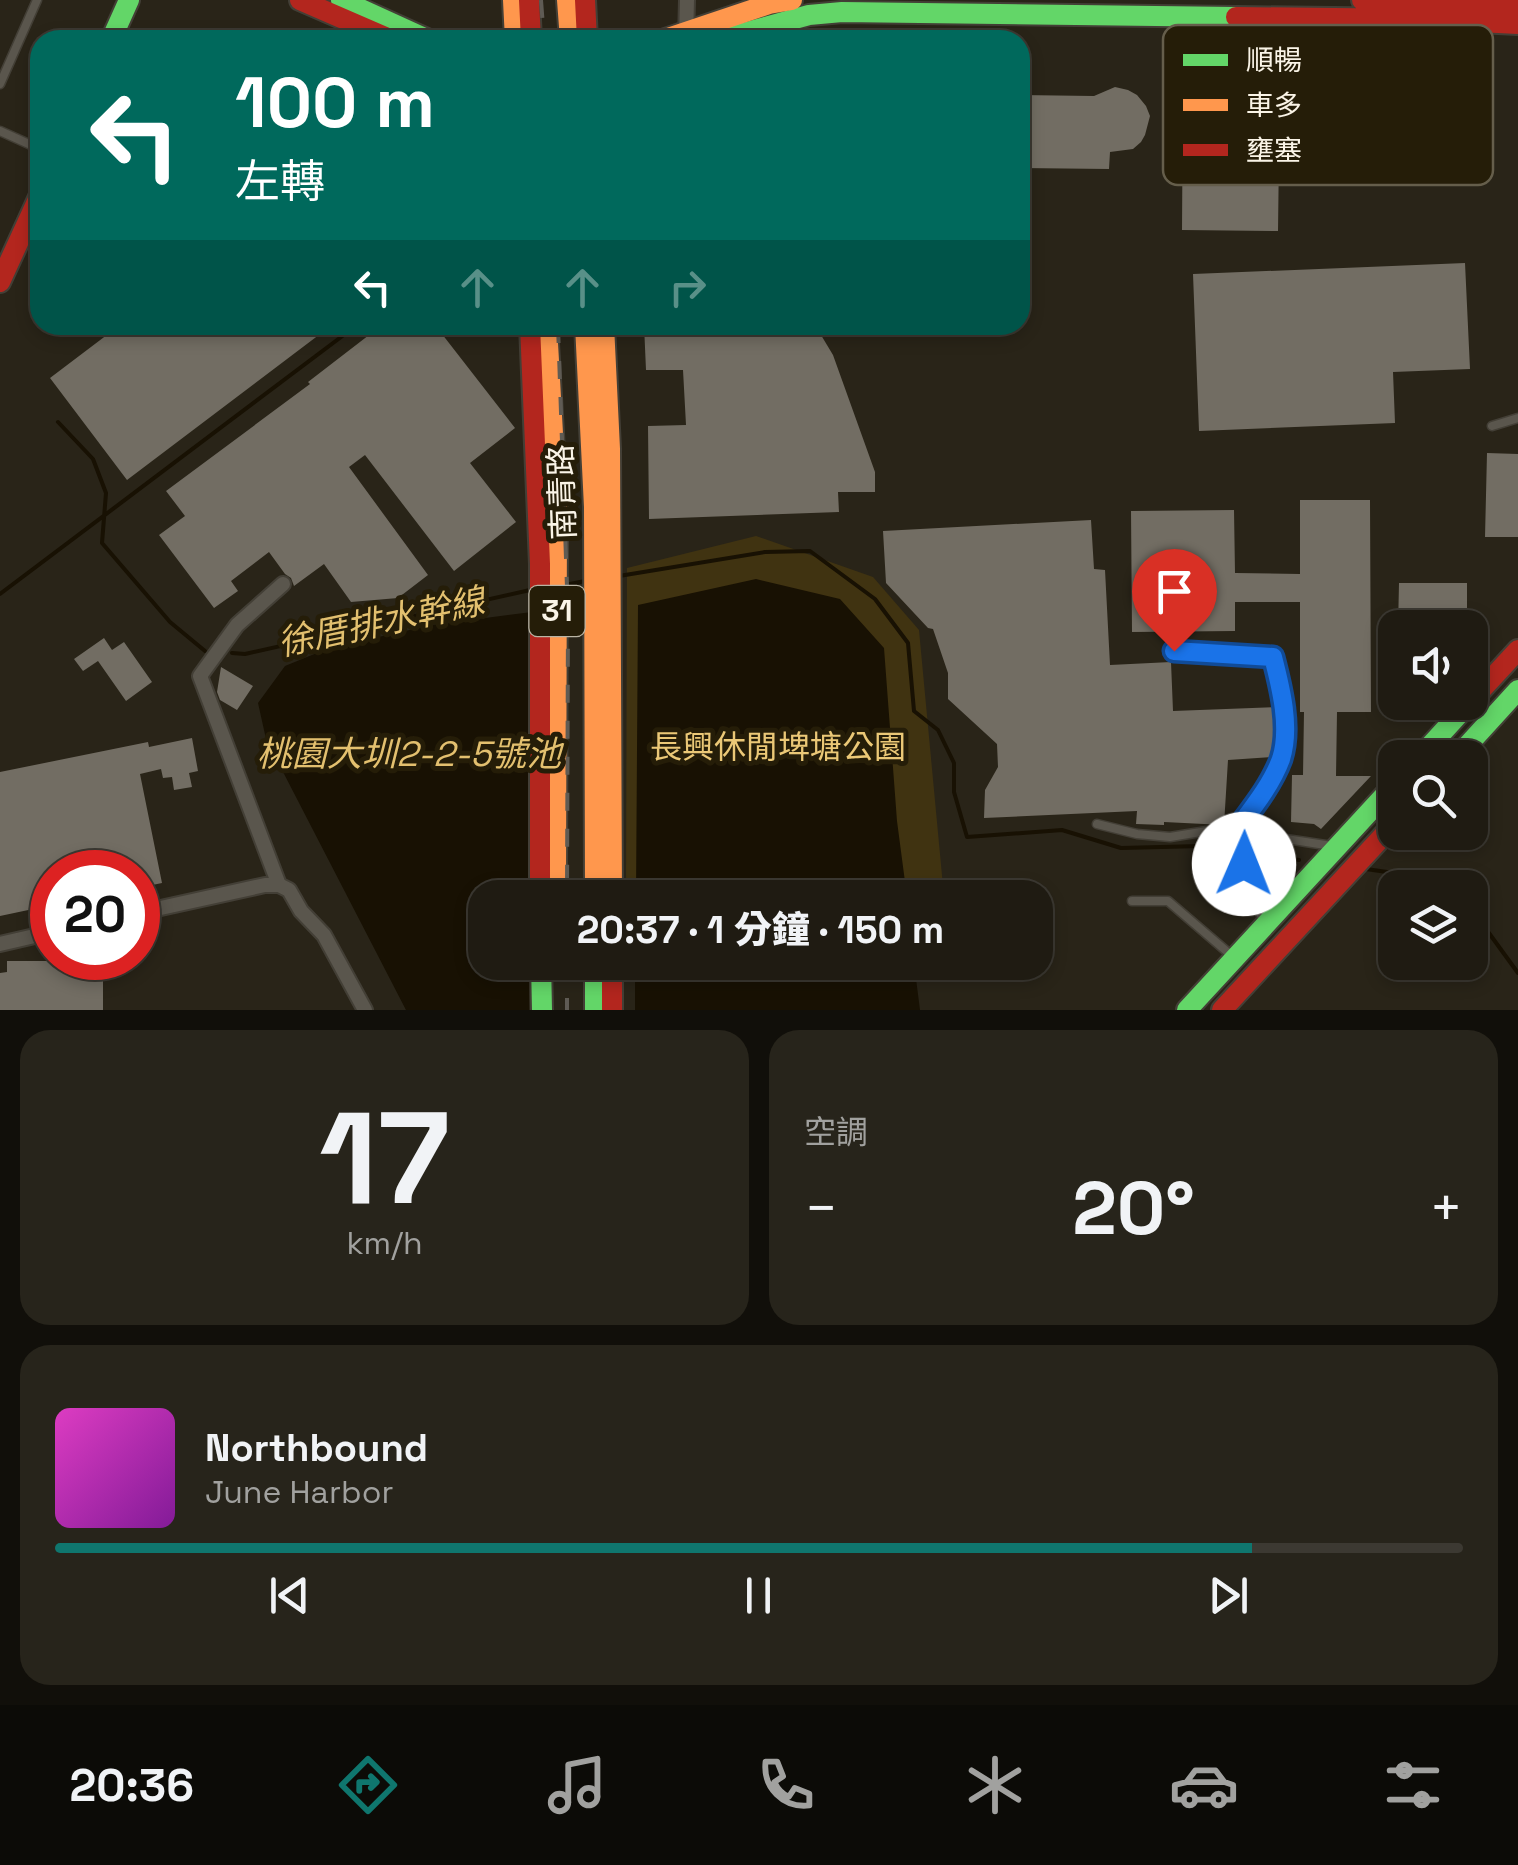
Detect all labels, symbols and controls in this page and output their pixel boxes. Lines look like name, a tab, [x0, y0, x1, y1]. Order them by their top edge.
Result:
legend	[1163, 25, 1493, 185]
text: 順暢	[1246, 42, 1302, 78]
text: 100 m	[235, 58, 435, 147]
icon: left	[70, 70, 200, 200]
text: 車多	[1246, 87, 1302, 123]
text: 壅塞	[1246, 132, 1302, 168]
text: 左轉	[235, 153, 325, 210]
icon: left	[345, 260, 400, 315]
icon: ahead	[450, 260, 505, 315]
icon: ahead	[555, 260, 610, 315]
icon: right	[660, 260, 715, 315]
street label: 南青路	[540, 443, 584, 541]
pin	[1132, 549, 1217, 652]
icon: arrive	[1147, 564, 1202, 619]
water label: 徐厝排水幹線	[274, 578, 492, 665]
road number: 31	[530, 586, 584, 636]
map controls	[1378, 610, 1488, 980]
button: sound	[1378, 610, 1488, 720]
park label: 長興休閒埤塘公園	[650, 727, 906, 767]
water label: 桃園大圳2-2-5號池	[257, 732, 565, 776]
button: search	[1378, 740, 1488, 850]
position arrow	[1192, 812, 1296, 916]
speed limit sign: 20	[30, 850, 160, 980]
button: layers	[1378, 870, 1488, 980]
text: 20:37 · 1 分鐘 · 150 m	[577, 906, 944, 954]
text: 17	[319, 1075, 450, 1241]
text: 空調	[804, 1112, 868, 1152]
text: 20°	[1072, 1160, 1195, 1256]
text: −	[804, 1173, 838, 1243]
text: +	[1429, 1173, 1463, 1243]
text: km/h	[346, 1223, 423, 1263]
text: Northbound	[205, 1424, 428, 1472]
text: June Harbor	[205, 1472, 393, 1512]
icon: previous	[262, 1568, 317, 1623]
icon: pause	[731, 1568, 786, 1623]
icon: next	[1201, 1568, 1256, 1623]
icon: directions	[333, 1750, 403, 1820]
icon: music	[542, 1750, 612, 1820]
icon: phone	[751, 1750, 821, 1820]
icon: climate	[960, 1750, 1030, 1820]
icon: car	[1169, 1750, 1239, 1820]
icon: filters	[1378, 1750, 1448, 1820]
text: 20:36	[70, 1757, 194, 1814]

